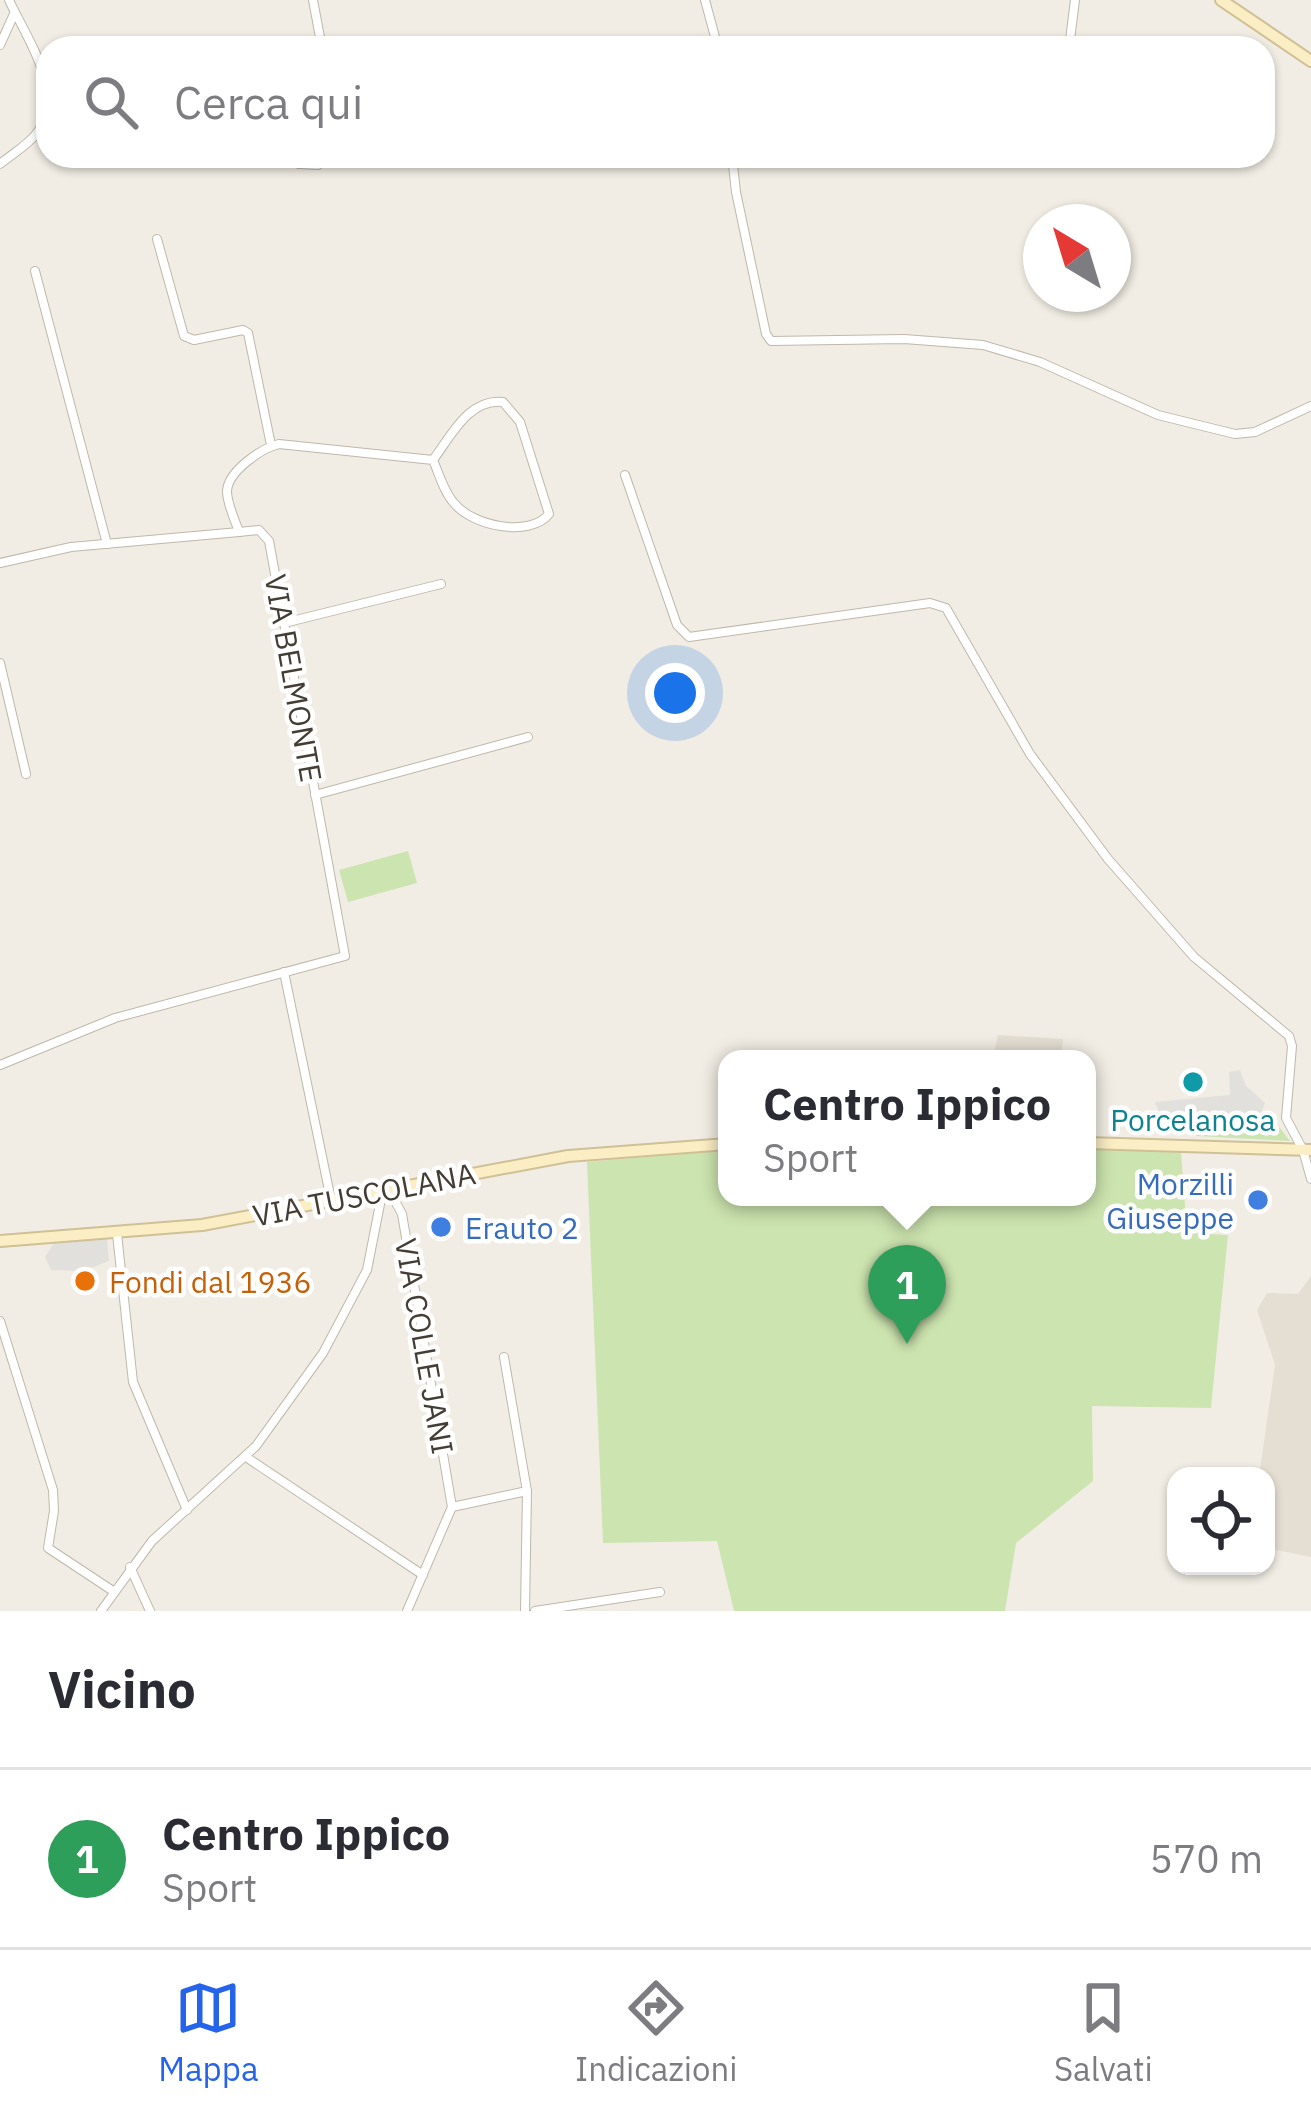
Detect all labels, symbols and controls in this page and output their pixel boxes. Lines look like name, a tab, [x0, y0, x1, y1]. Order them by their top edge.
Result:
search box	[36, 36, 1275, 168]
icon: search	[78, 69, 144, 135]
text: Cerca qui	[174, 73, 363, 131]
north arrow	[1023, 204, 1131, 312]
street label: VIA BELMONTE	[257, 571, 331, 785]
your location	[645, 663, 705, 723]
popup	[718, 1050, 1096, 1206]
marker: Porcelanosa	[1180, 1069, 1206, 1095]
text: Centro Ippico	[763, 1074, 1051, 1132]
place label: Porcelanosa	[1110, 1100, 1276, 1139]
text: Sport	[763, 1132, 858, 1183]
street label: VIA TUSCOLANA	[249, 1153, 479, 1235]
place label: Morzilli Giuseppe	[1106, 1164, 1234, 1237]
marker: Morzilli Giuseppe	[1245, 1187, 1271, 1213]
place label: Erauto 2	[465, 1208, 579, 1247]
marker: Erauto 2	[428, 1214, 454, 1240]
street label: VIA COLLE JANI	[387, 1235, 463, 1457]
pin: 1	[868, 1245, 946, 1344]
place label: Fondi dal 1936	[109, 1262, 312, 1301]
marker: Fondi dal 1936	[72, 1268, 98, 1294]
map controls	[1167, 1467, 1275, 1575]
button: locate	[1167, 1467, 1275, 1575]
text: Vicino	[48, 1656, 196, 1722]
text: Centro Ippico	[162, 1804, 450, 1862]
text: 1	[75, 1833, 99, 1884]
text: 570 m	[1150, 1833, 1263, 1884]
text: Sport	[162, 1862, 257, 1913]
tab: Mappa	[158, 1975, 259, 2090]
tab: Indicazioni	[575, 1975, 738, 2090]
tab: Salvati	[1054, 1975, 1153, 2090]

